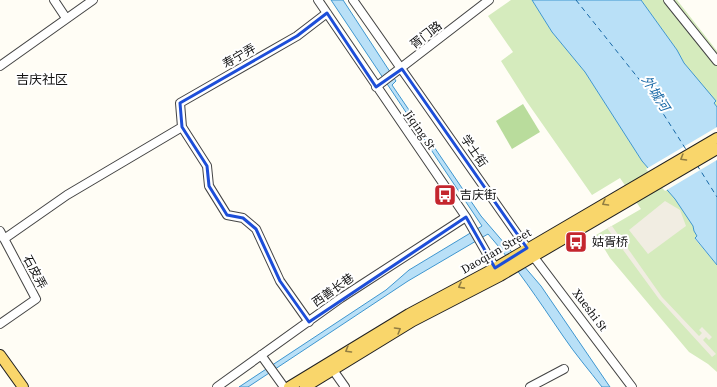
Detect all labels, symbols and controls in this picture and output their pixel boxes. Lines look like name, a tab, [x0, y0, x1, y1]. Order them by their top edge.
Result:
street label: 胥门路	[407, 18, 445, 52]
street label: 寿宁弄	[219, 40, 259, 72]
district label: 吉庆社区	[16, 71, 68, 88]
water label: 外城河	[638, 72, 675, 117]
street label: Jiqing St	[400, 106, 439, 153]
street label: 学士街	[457, 132, 491, 170]
one-way arrow	[680, 153, 687, 160]
bus stop icon: 吉庆街	[432, 182, 458, 208]
place label: 吉庆街	[460, 187, 496, 203]
one-way arrow	[602, 199, 609, 206]
street label: Daoqian Street	[458, 224, 534, 278]
bus stop icon: 姑胥桥	[563, 229, 589, 255]
place label: 姑胥桥	[592, 234, 628, 250]
street label: 石皮弄	[19, 252, 51, 292]
street label: 西善长巷	[309, 270, 357, 310]
one-way arrow	[458, 282, 465, 289]
street label: Xueshi St	[569, 286, 611, 334]
one-way arrow	[394, 328, 401, 335]
one-way arrow	[345, 346, 352, 353]

